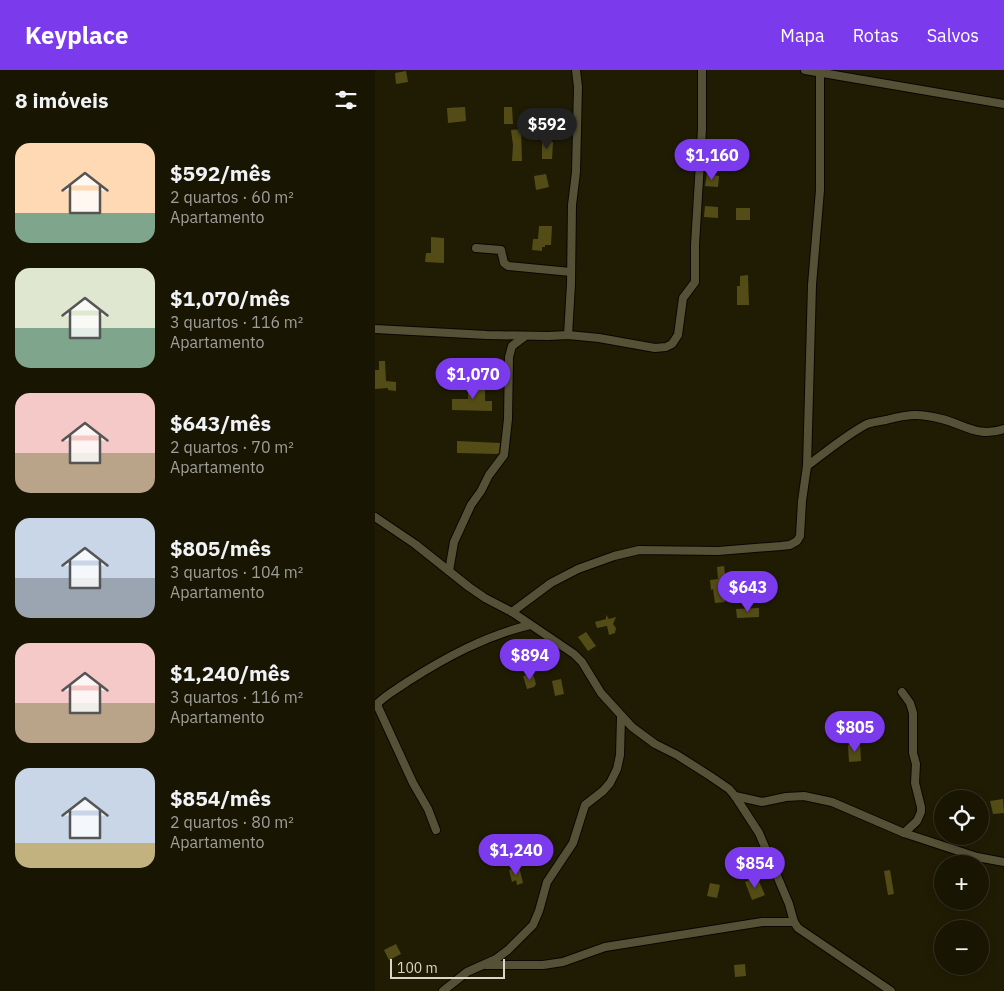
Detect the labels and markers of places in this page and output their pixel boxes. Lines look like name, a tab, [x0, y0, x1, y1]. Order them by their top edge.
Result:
pin: $592	[517, 108, 577, 150]
pin: $1,160	[671, 138, 753, 181]
pin: $1,070	[432, 358, 514, 400]
pin: $643	[718, 570, 778, 613]
pin: $894	[500, 638, 560, 681]
pin: $805	[825, 710, 885, 753]
pin: $1,240	[475, 834, 557, 876]
pin: $854	[725, 846, 785, 889]

